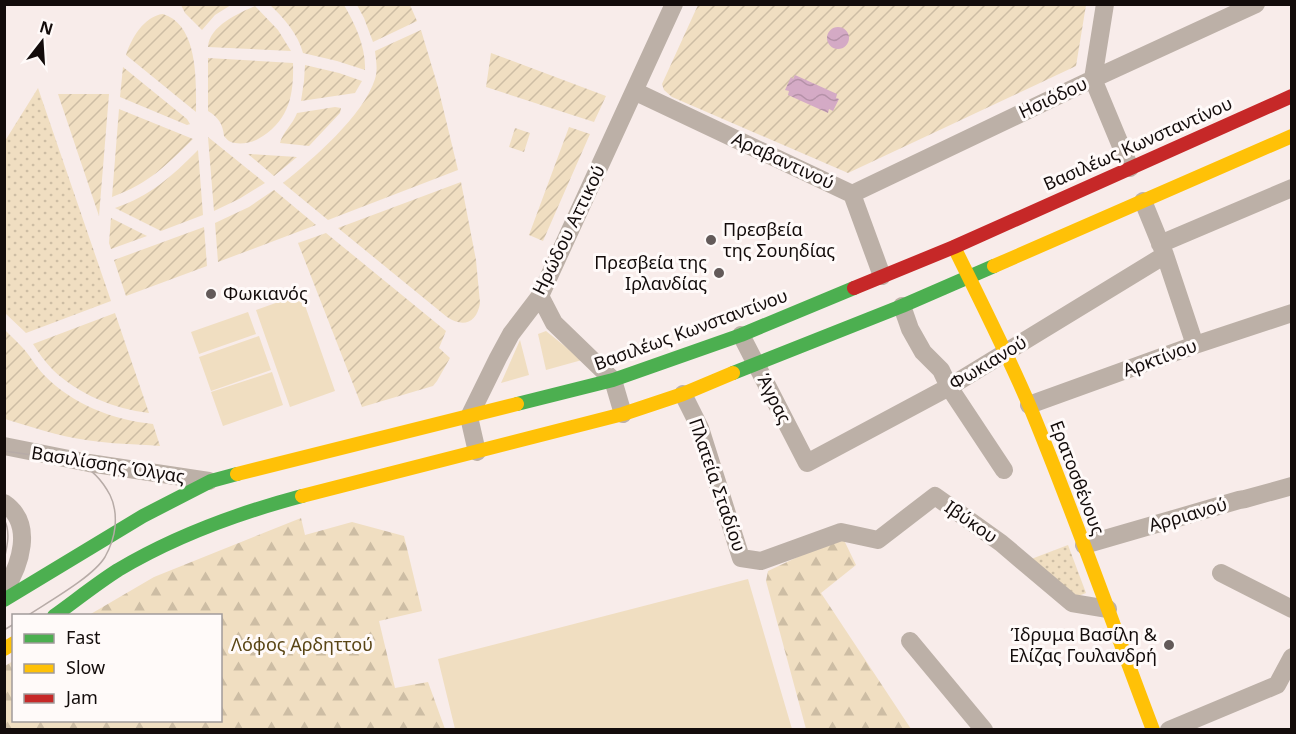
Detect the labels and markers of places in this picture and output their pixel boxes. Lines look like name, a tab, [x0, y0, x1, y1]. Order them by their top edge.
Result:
place label: Πρεσβεία της Σουηδίας	[723, 217, 835, 262]
marker: Πρεσβεία της Σουηδίας	[704, 233, 718, 247]
place label: Πρεσβεία της Ιρλανδίας	[594, 250, 707, 295]
marker: Πρεσβεία της Ιρλανδίας	[712, 266, 726, 280]
place label: Φωκιανός	[223, 281, 308, 305]
marker: Φωκιανός	[204, 287, 218, 301]
place label: Ίδρυμα Βασίλη & Ελίζας Γουλανδρή	[1009, 622, 1158, 667]
marker: Ίδρυμα Βασίλη & Ελίζας Γουλανδρή	[1162, 638, 1176, 652]

